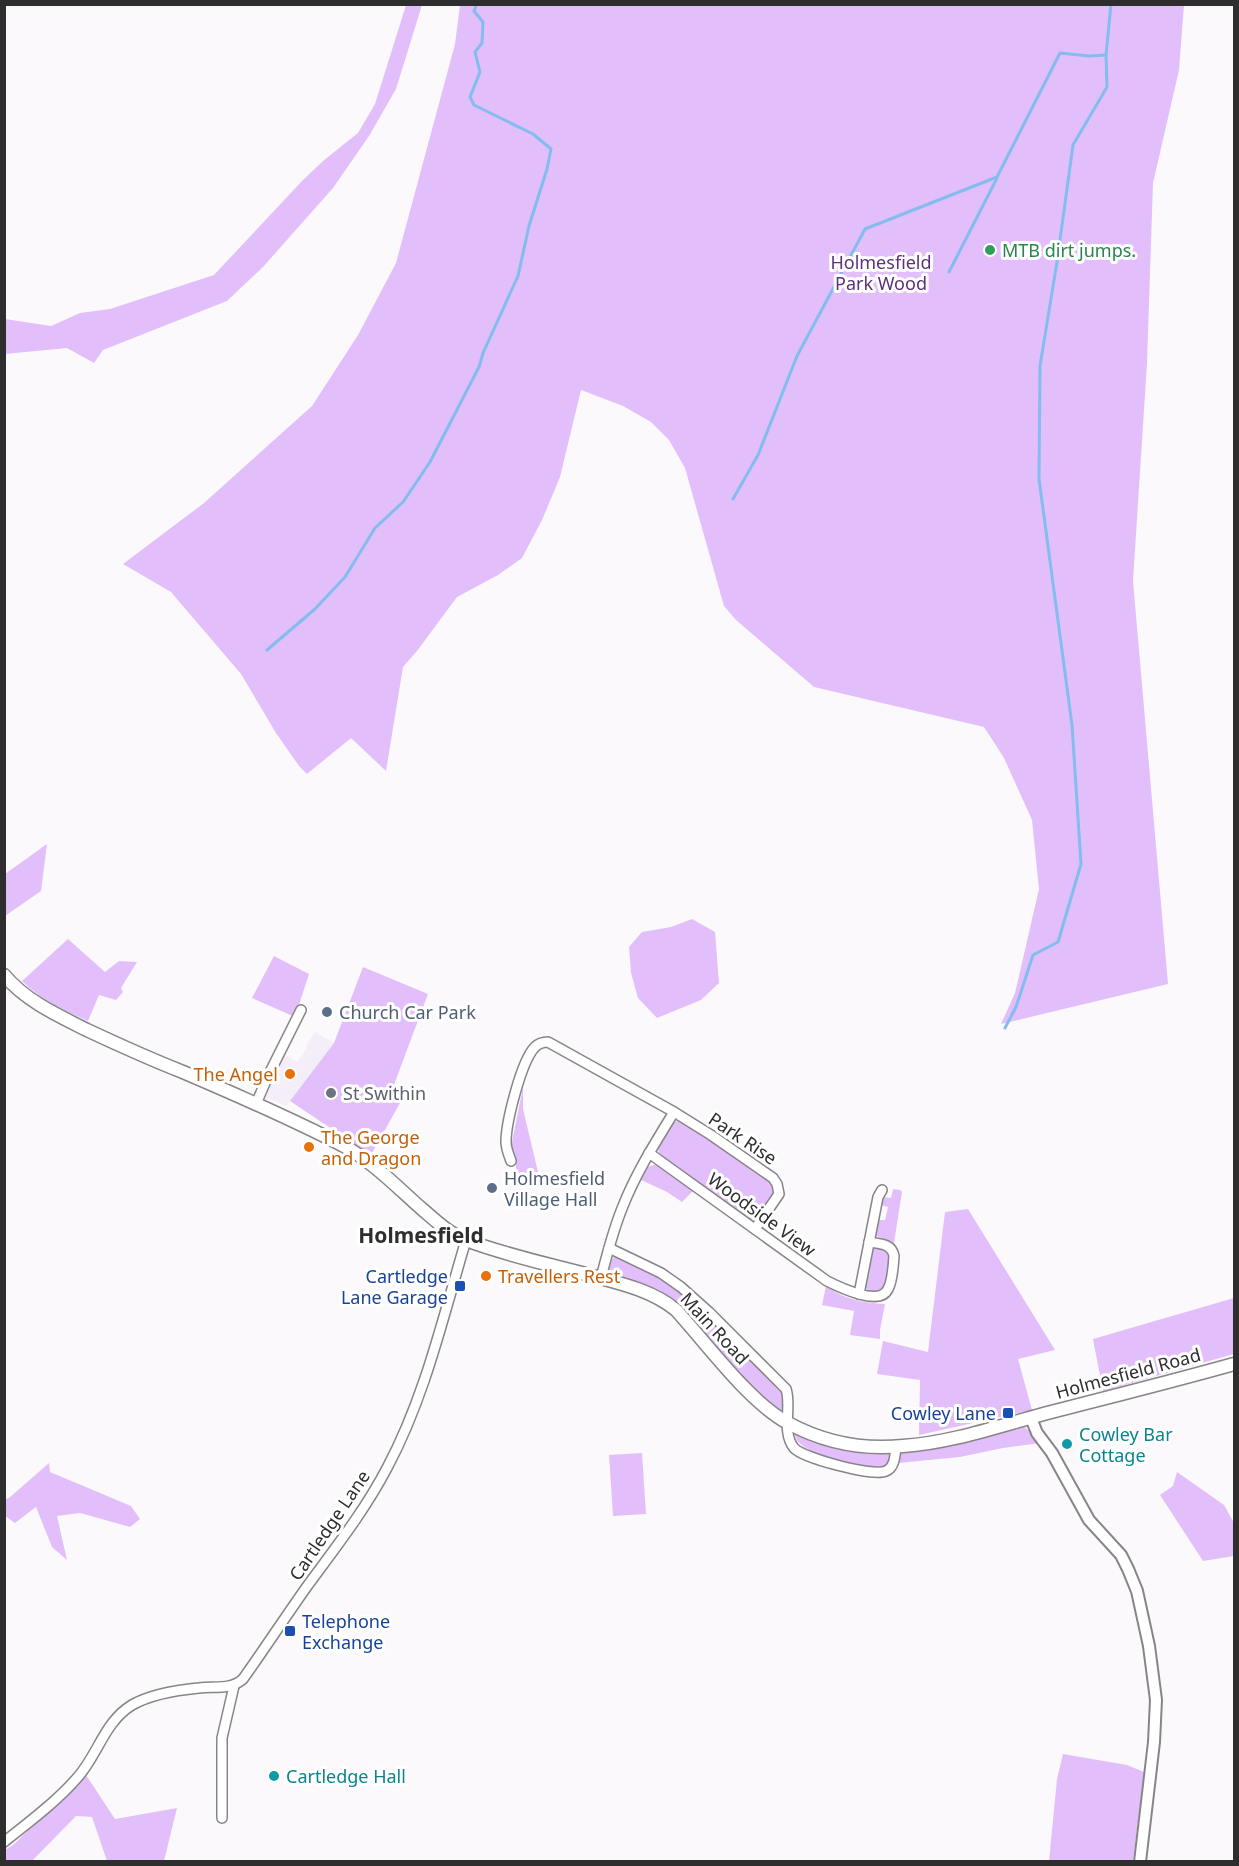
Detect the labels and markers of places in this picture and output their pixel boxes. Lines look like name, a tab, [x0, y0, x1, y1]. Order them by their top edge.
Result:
place label: MTB dirt jumps.	[1002, 238, 1136, 262]
marker: MTB dirt jumps.	[983, 243, 997, 257]
place label: Church Car Park	[339, 1000, 476, 1024]
marker: Church Car Park	[320, 1005, 334, 1019]
place label: The Angel	[194, 1062, 278, 1086]
marker: The Angel	[283, 1067, 297, 1081]
place label: St Swithin	[343, 1081, 426, 1105]
marker: St Swithin	[324, 1086, 338, 1100]
place label: The George and Dragon	[321, 1125, 421, 1170]
marker: The George and Dragon	[302, 1140, 316, 1154]
place label: Holmesfield Village Hall	[504, 1166, 605, 1211]
marker: Holmesfield Village Hall	[485, 1181, 499, 1195]
place label: Cartledge Lane Garage	[341, 1264, 448, 1309]
place label: Travellers Rest	[498, 1264, 621, 1288]
marker: Travellers Rest	[479, 1269, 493, 1283]
marker: Cartledge Lane Garage	[453, 1279, 467, 1293]
place label: Cowley Lane	[891, 1401, 996, 1425]
marker: Cowley Lane	[1001, 1406, 1015, 1420]
place label: Cowley Bar Cottage	[1079, 1422, 1173, 1467]
marker: Cowley Bar Cottage	[1060, 1437, 1074, 1451]
place label: Telephone Exchange	[302, 1609, 390, 1654]
marker: Telephone Exchange	[283, 1624, 297, 1638]
place label: Cartledge Hall	[286, 1764, 406, 1788]
marker: Cartledge Hall	[267, 1769, 281, 1783]

